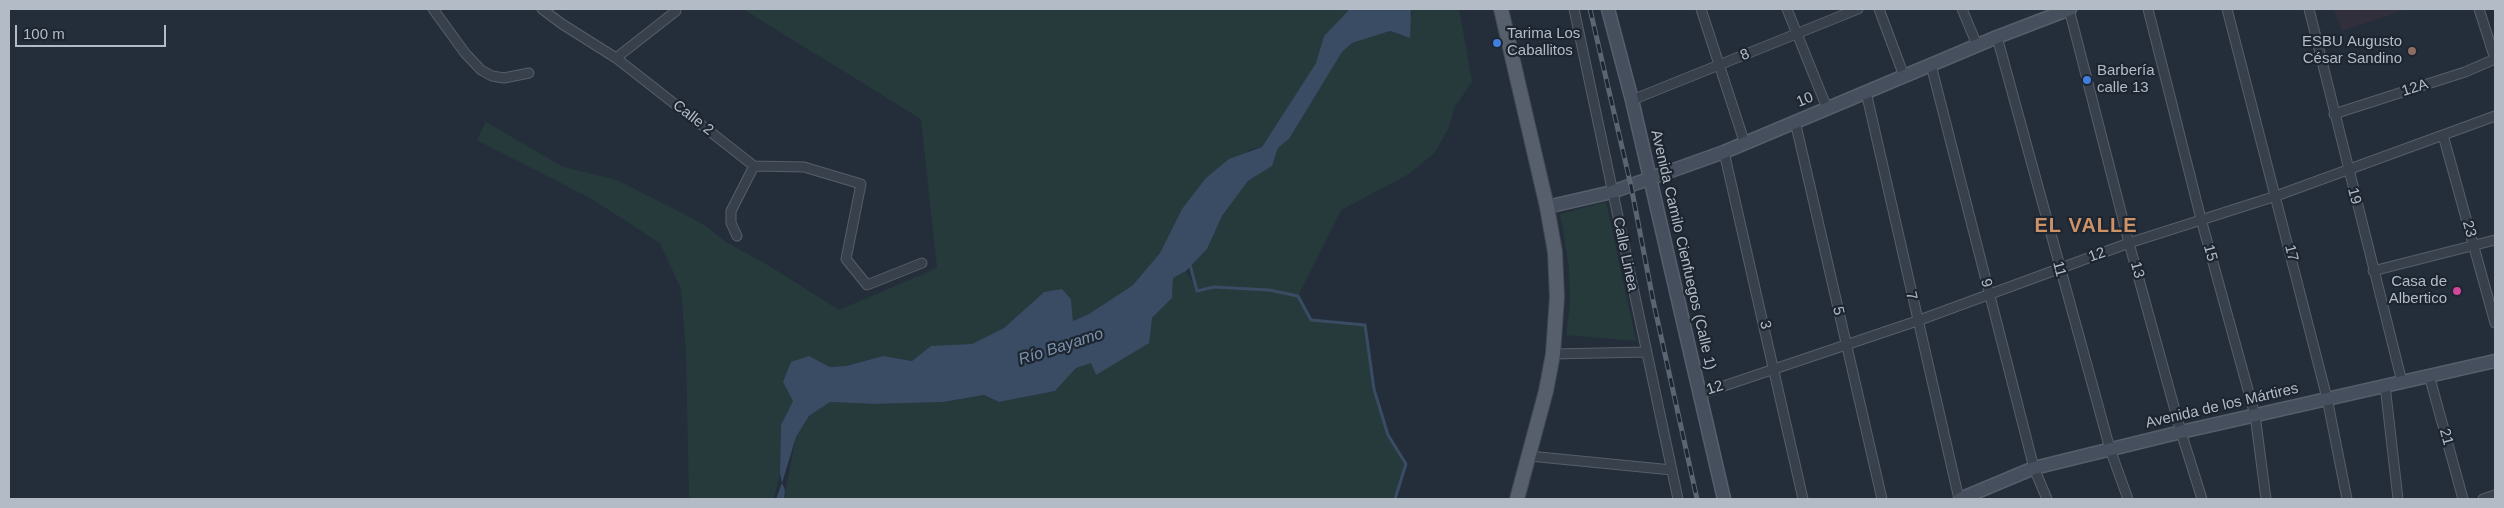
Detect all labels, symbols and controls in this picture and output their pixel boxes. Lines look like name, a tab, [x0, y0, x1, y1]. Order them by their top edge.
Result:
scale bar	[18, 15, 169, 47]
text: 100 m	[23, 25, 65, 42]
place label: Tarima Los Caballitos	[1507, 25, 1580, 60]
place label: ESBU Augusto César Sandino	[2302, 33, 2402, 68]
marker: Tarima Los Caballitos	[1491, 37, 1503, 49]
street label: 8	[1738, 45, 1752, 65]
marker: ESBU Augusto César Sandino	[2406, 45, 2418, 57]
place label: Barbería calle 13	[2097, 62, 2155, 97]
marker: Barbería calle 13	[2081, 74, 2093, 86]
street label: 12A	[2400, 75, 2430, 101]
street label: 10	[1794, 89, 1816, 111]
street label: Calle 2	[669, 97, 717, 139]
street label: Avenida Camilo Cienfuegos (Calle 1)	[1647, 128, 1719, 372]
street label: 19	[2343, 186, 2365, 206]
district label: EL VALLE	[2033, 214, 2139, 238]
street label: Calle Linea	[1608, 215, 1642, 293]
street label: 23	[2458, 219, 2480, 239]
street label: 15	[2199, 243, 2221, 263]
street label: 17	[2280, 243, 2302, 263]
street label: 12	[2086, 244, 2108, 266]
street label: 11	[2048, 259, 2070, 279]
street label: 13	[2126, 260, 2148, 280]
place label: Casa de Albertico	[2389, 273, 2447, 308]
street label: 9	[1976, 277, 1996, 289]
marker: Casa de Albertico	[2451, 285, 2463, 297]
street label: 7	[1901, 290, 1921, 302]
street label: 5	[1828, 305, 1848, 317]
street label: 3	[1755, 319, 1775, 331]
water label: Río Bayamo	[1016, 324, 1106, 370]
street label: 12	[1704, 377, 1726, 399]
street label: Avenida de los Mártires	[2144, 380, 2300, 432]
street label: 21	[2435, 427, 2457, 447]

